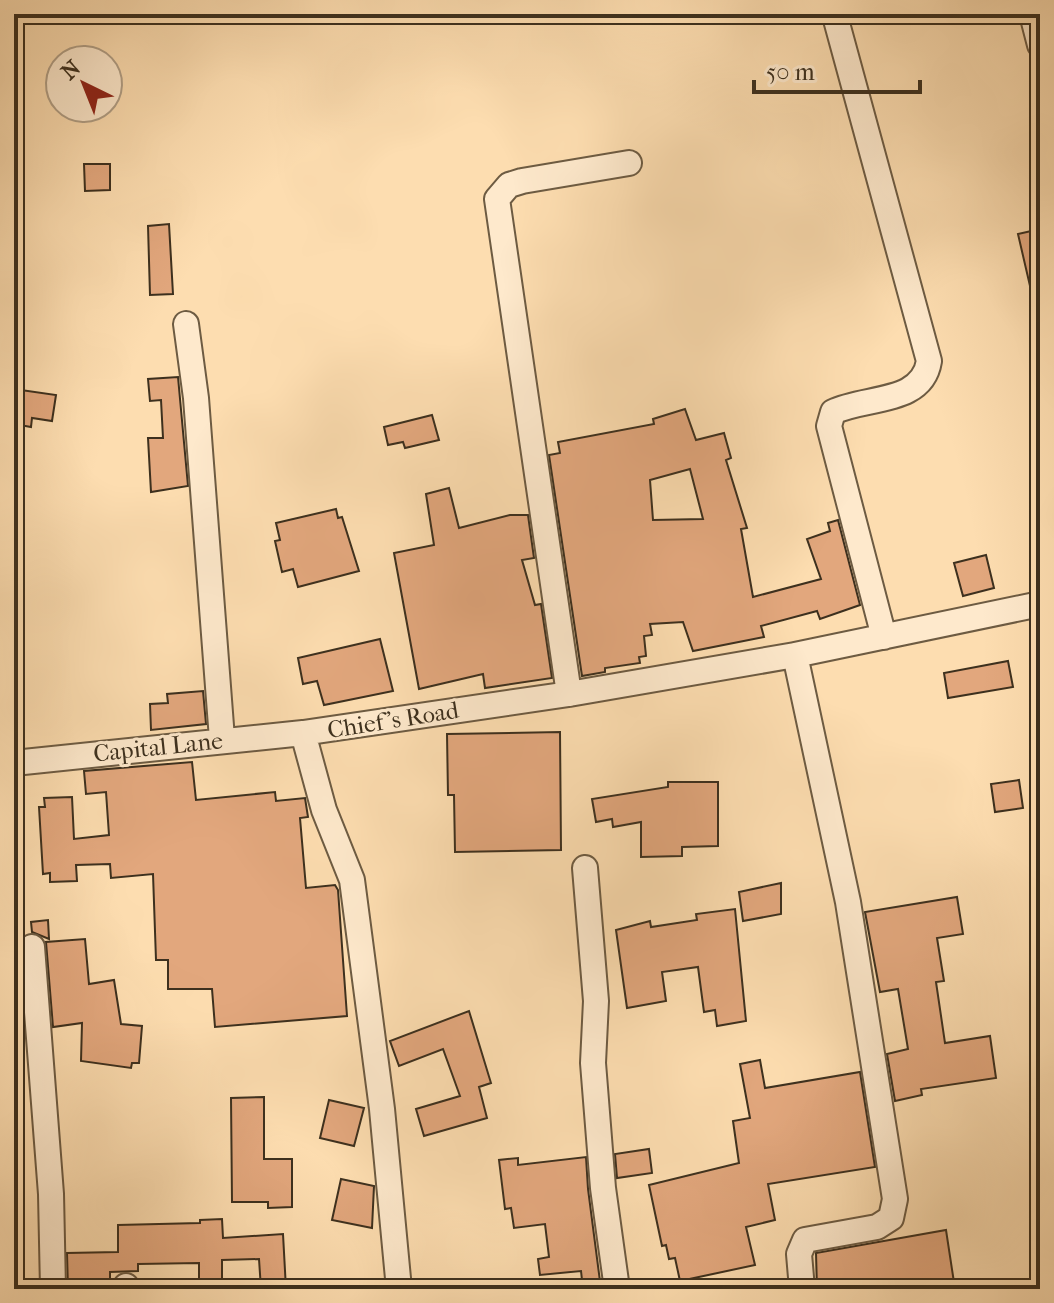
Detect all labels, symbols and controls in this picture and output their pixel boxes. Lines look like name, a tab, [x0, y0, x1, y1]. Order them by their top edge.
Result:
north arrow	[44, 44, 124, 124]
scale bar	[754, 44, 920, 94]
text: N	[56, 55, 86, 85]
text: 50 m	[766, 58, 815, 86]
street label: Chief's Road	[325, 696, 462, 744]
street label: Capital Lane	[92, 726, 224, 768]

